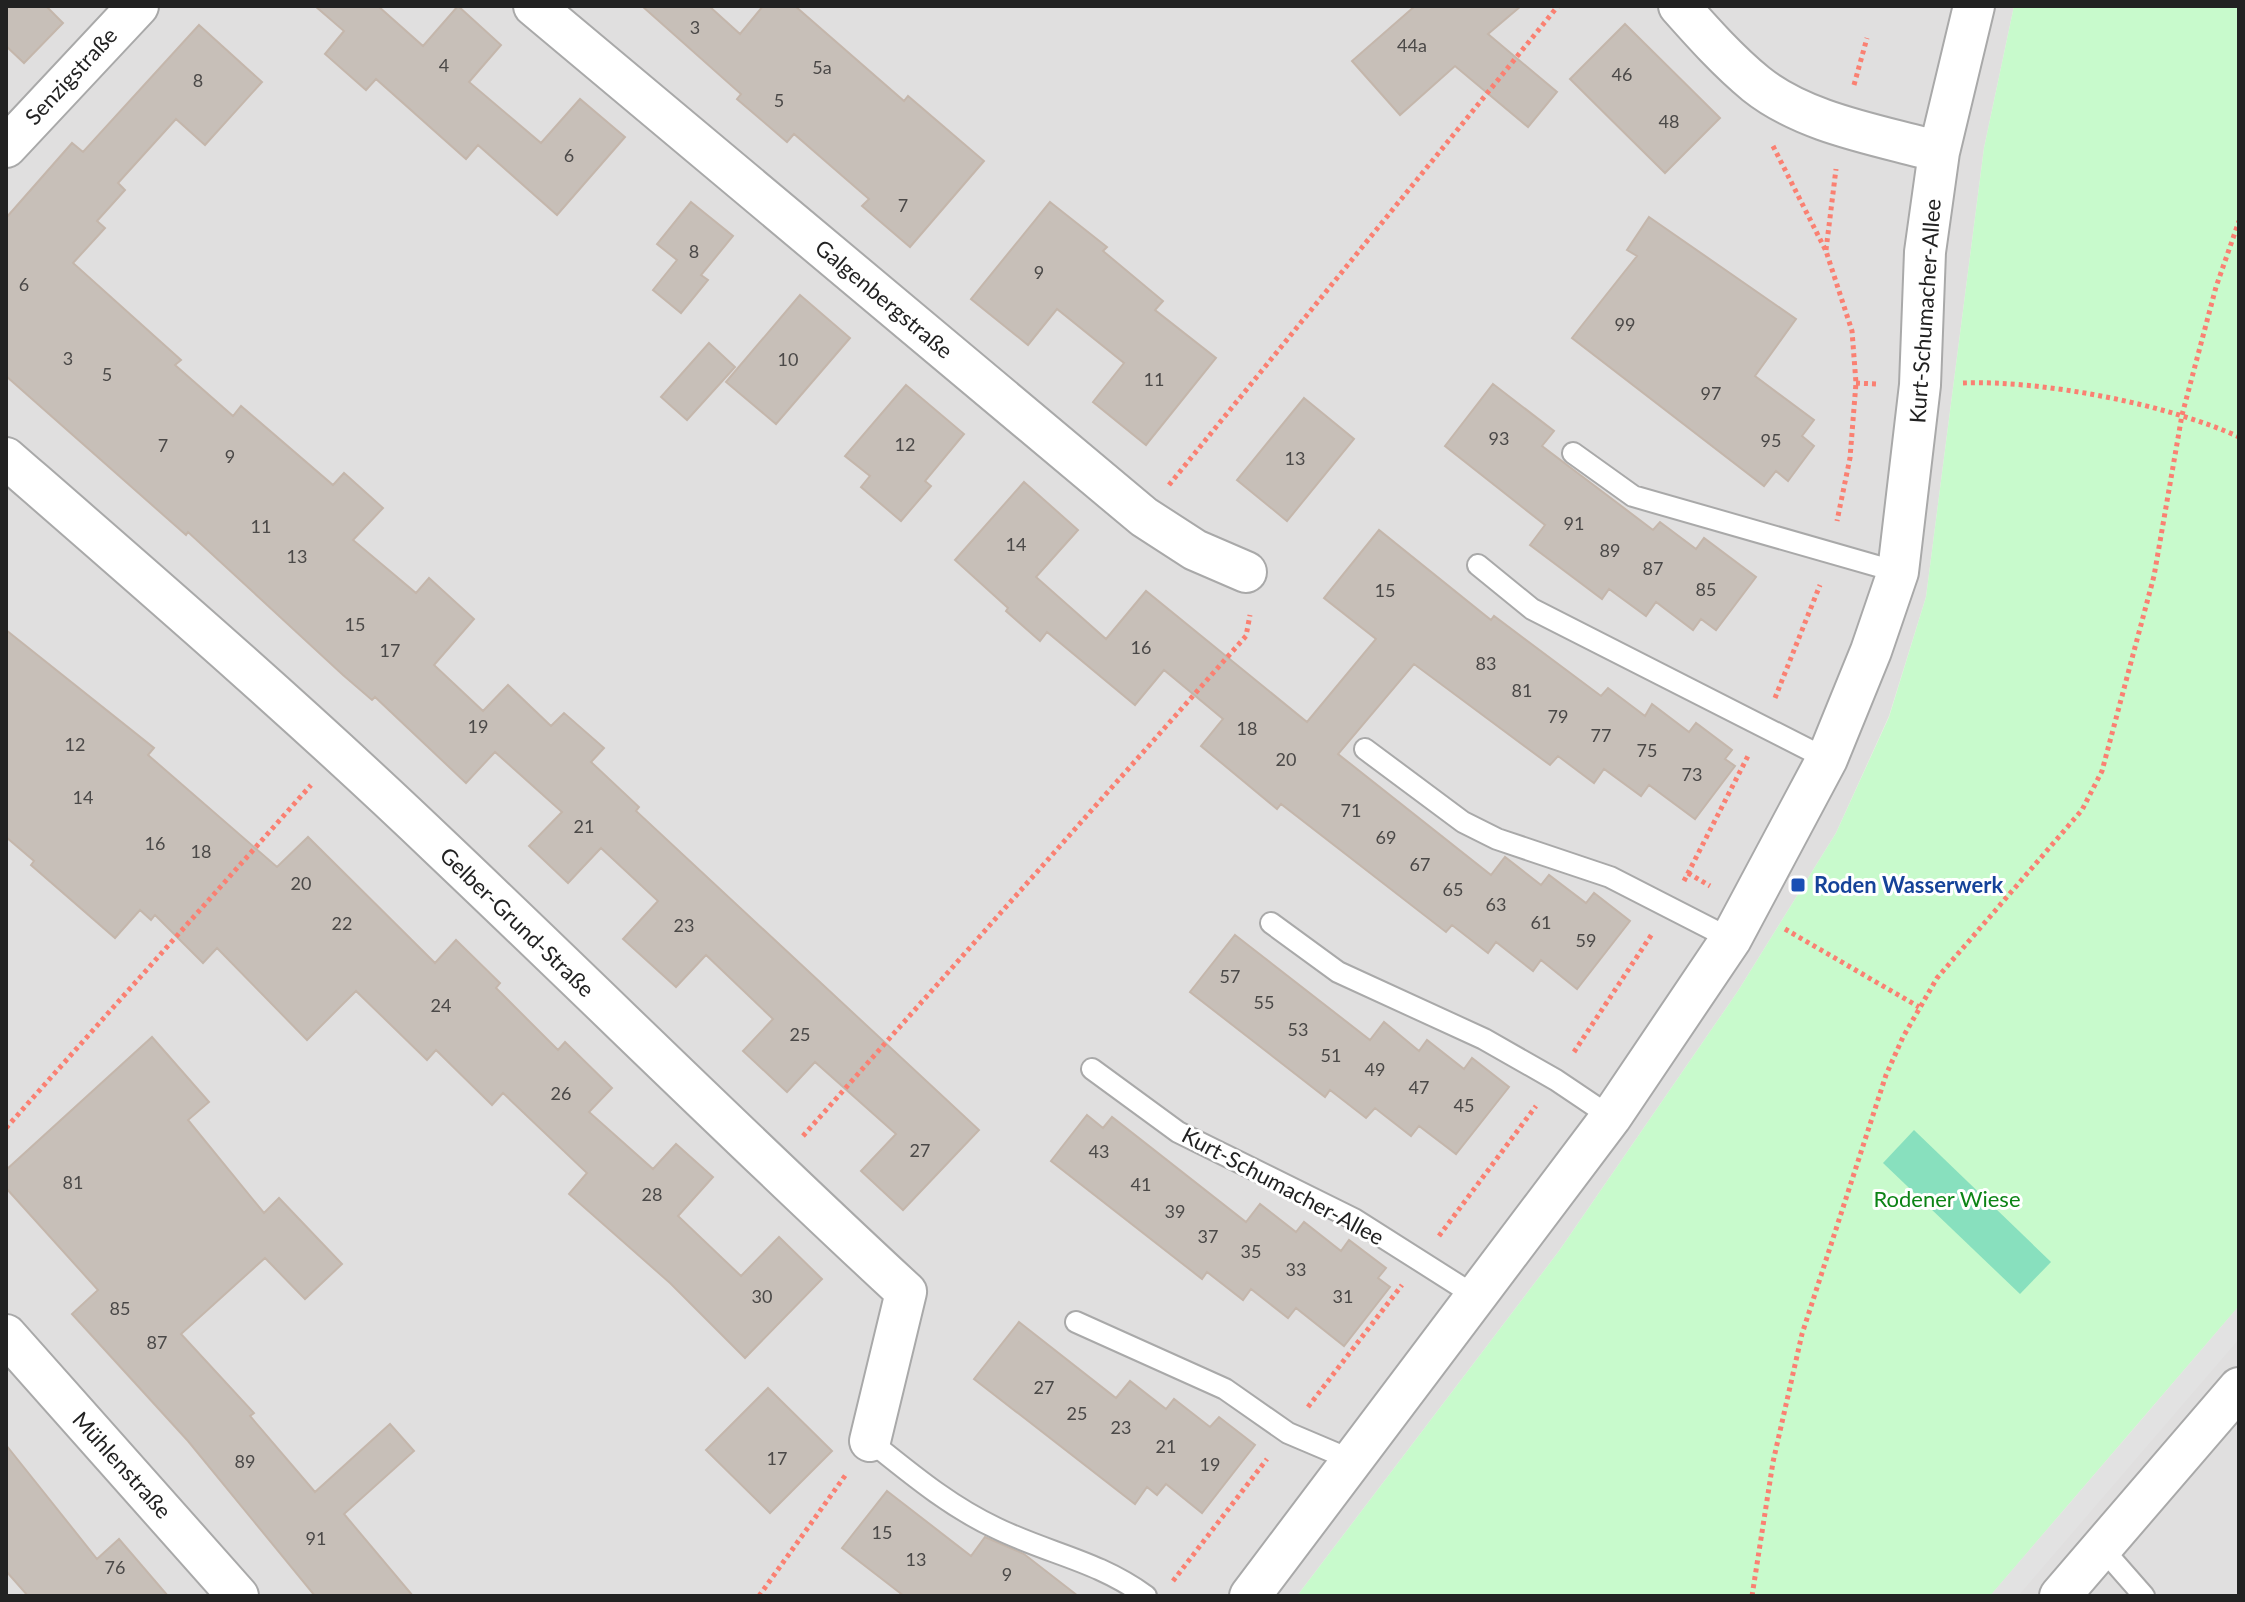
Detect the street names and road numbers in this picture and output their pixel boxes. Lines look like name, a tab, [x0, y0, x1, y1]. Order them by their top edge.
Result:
street label: Senzigstraße	[19, 21, 122, 130]
street label: Kurt-Schumacher-Allee	[1903, 198, 1946, 424]
street label: Galgenbergstraße	[810, 233, 958, 364]
street label: Gelber-Grund-Straße	[435, 841, 600, 1002]
street label: Kurt-Schumacher-Allee	[1178, 1121, 1389, 1250]
street label: Mühlenstraße	[67, 1406, 177, 1524]

